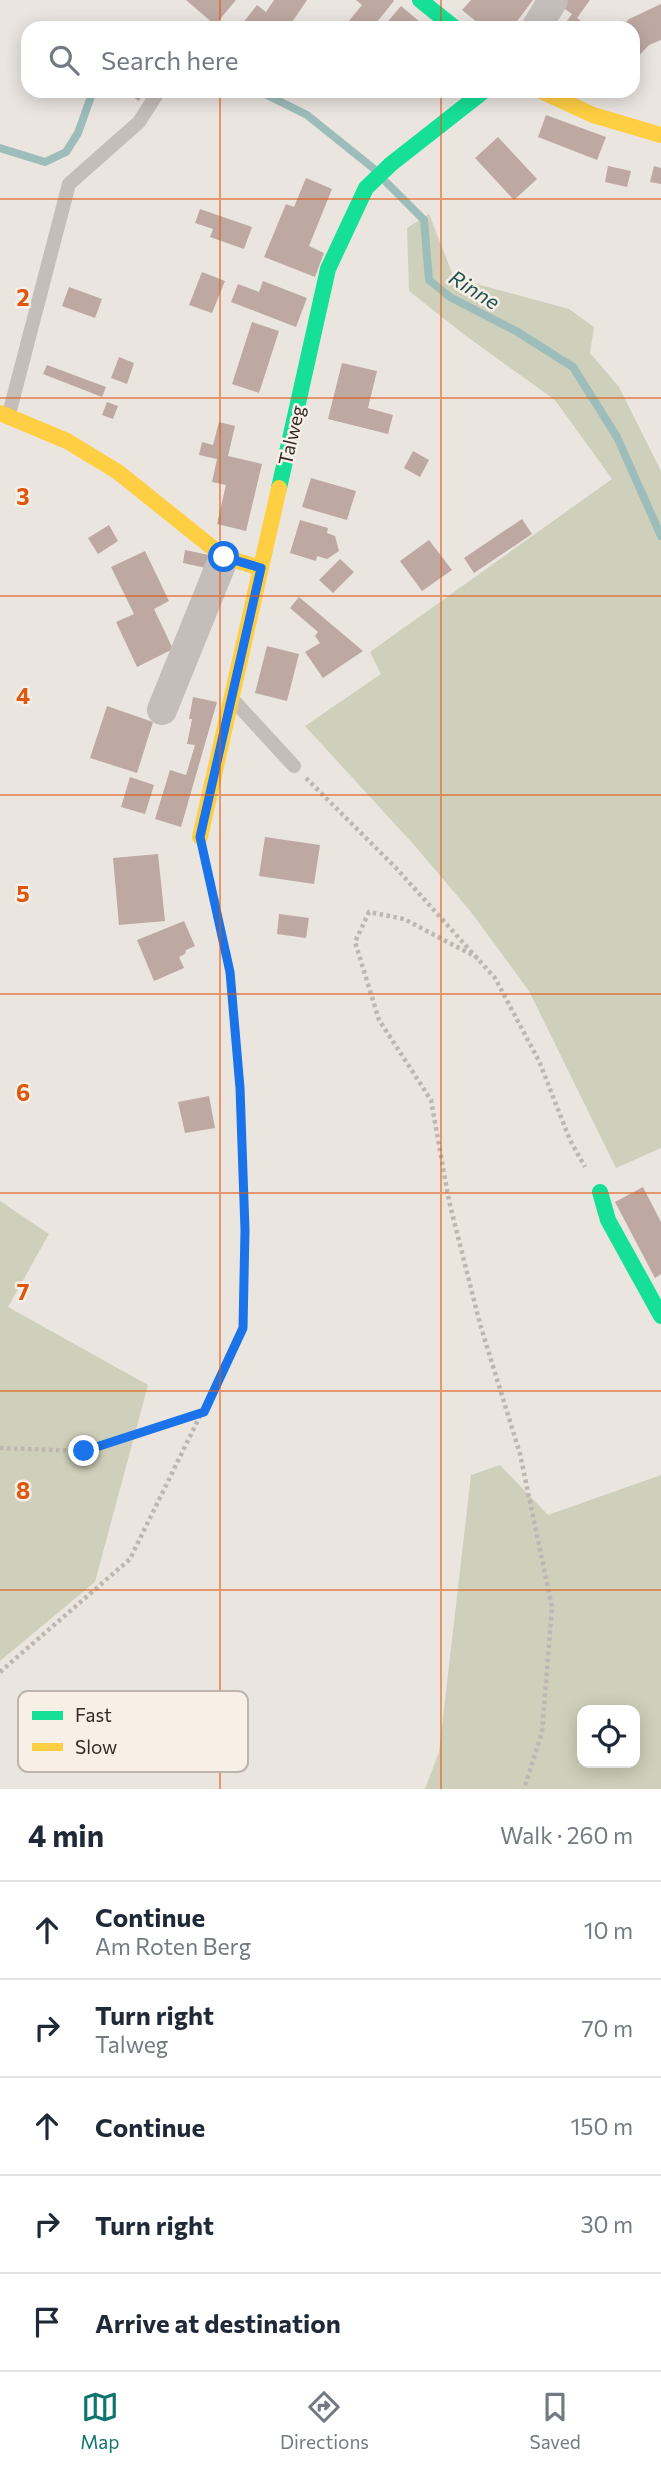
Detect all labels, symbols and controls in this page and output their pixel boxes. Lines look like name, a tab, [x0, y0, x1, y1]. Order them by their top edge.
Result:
search box	[21, 21, 640, 98]
icon: search	[45, 41, 83, 79]
text: Search here	[101, 44, 239, 75]
water label: Rinne	[445, 264, 505, 314]
text: 2	[16, 283, 30, 311]
street label: Talweg	[273, 403, 309, 467]
text: 3	[16, 482, 30, 510]
route start	[208, 541, 239, 572]
text: 4	[16, 681, 30, 709]
text: 5	[16, 879, 30, 907]
text: 6	[16, 1078, 30, 1106]
text: 7	[17, 1277, 29, 1305]
route end	[68, 1435, 99, 1466]
text: 8	[16, 1476, 30, 1504]
legend	[18, 1691, 248, 1772]
text: Fast	[75, 1703, 112, 1726]
map controls	[577, 1705, 640, 1768]
button: locate	[577, 1705, 640, 1768]
text: Slow	[75, 1735, 117, 1758]
text: 4 min	[28, 1816, 104, 1853]
text: Walk · 260 m	[500, 1821, 633, 1849]
text: Continue	[95, 1901, 205, 1932]
icon: ahead	[28, 1911, 66, 1949]
text: 10 m	[584, 1916, 633, 1944]
text: Am Roten Berg	[95, 1932, 251, 1960]
text: Turn right	[95, 1999, 214, 2030]
icon: right	[28, 2009, 66, 2047]
text: 70 m	[581, 2014, 633, 2042]
text: Talweg	[95, 2030, 168, 2058]
icon: ahead	[28, 2107, 66, 2145]
text: Continue	[95, 2111, 205, 2142]
text: 150 m	[570, 2112, 633, 2140]
icon: right	[28, 2205, 66, 2243]
text: Turn right	[95, 2209, 214, 2240]
text: 30 m	[580, 2210, 633, 2238]
icon: arrive	[28, 2303, 66, 2341]
text: Arrive at destination	[95, 2307, 341, 2338]
tab: Map	[80, 2388, 119, 2453]
tab: Directions	[280, 2388, 369, 2453]
tab: Saved	[529, 2388, 581, 2453]

